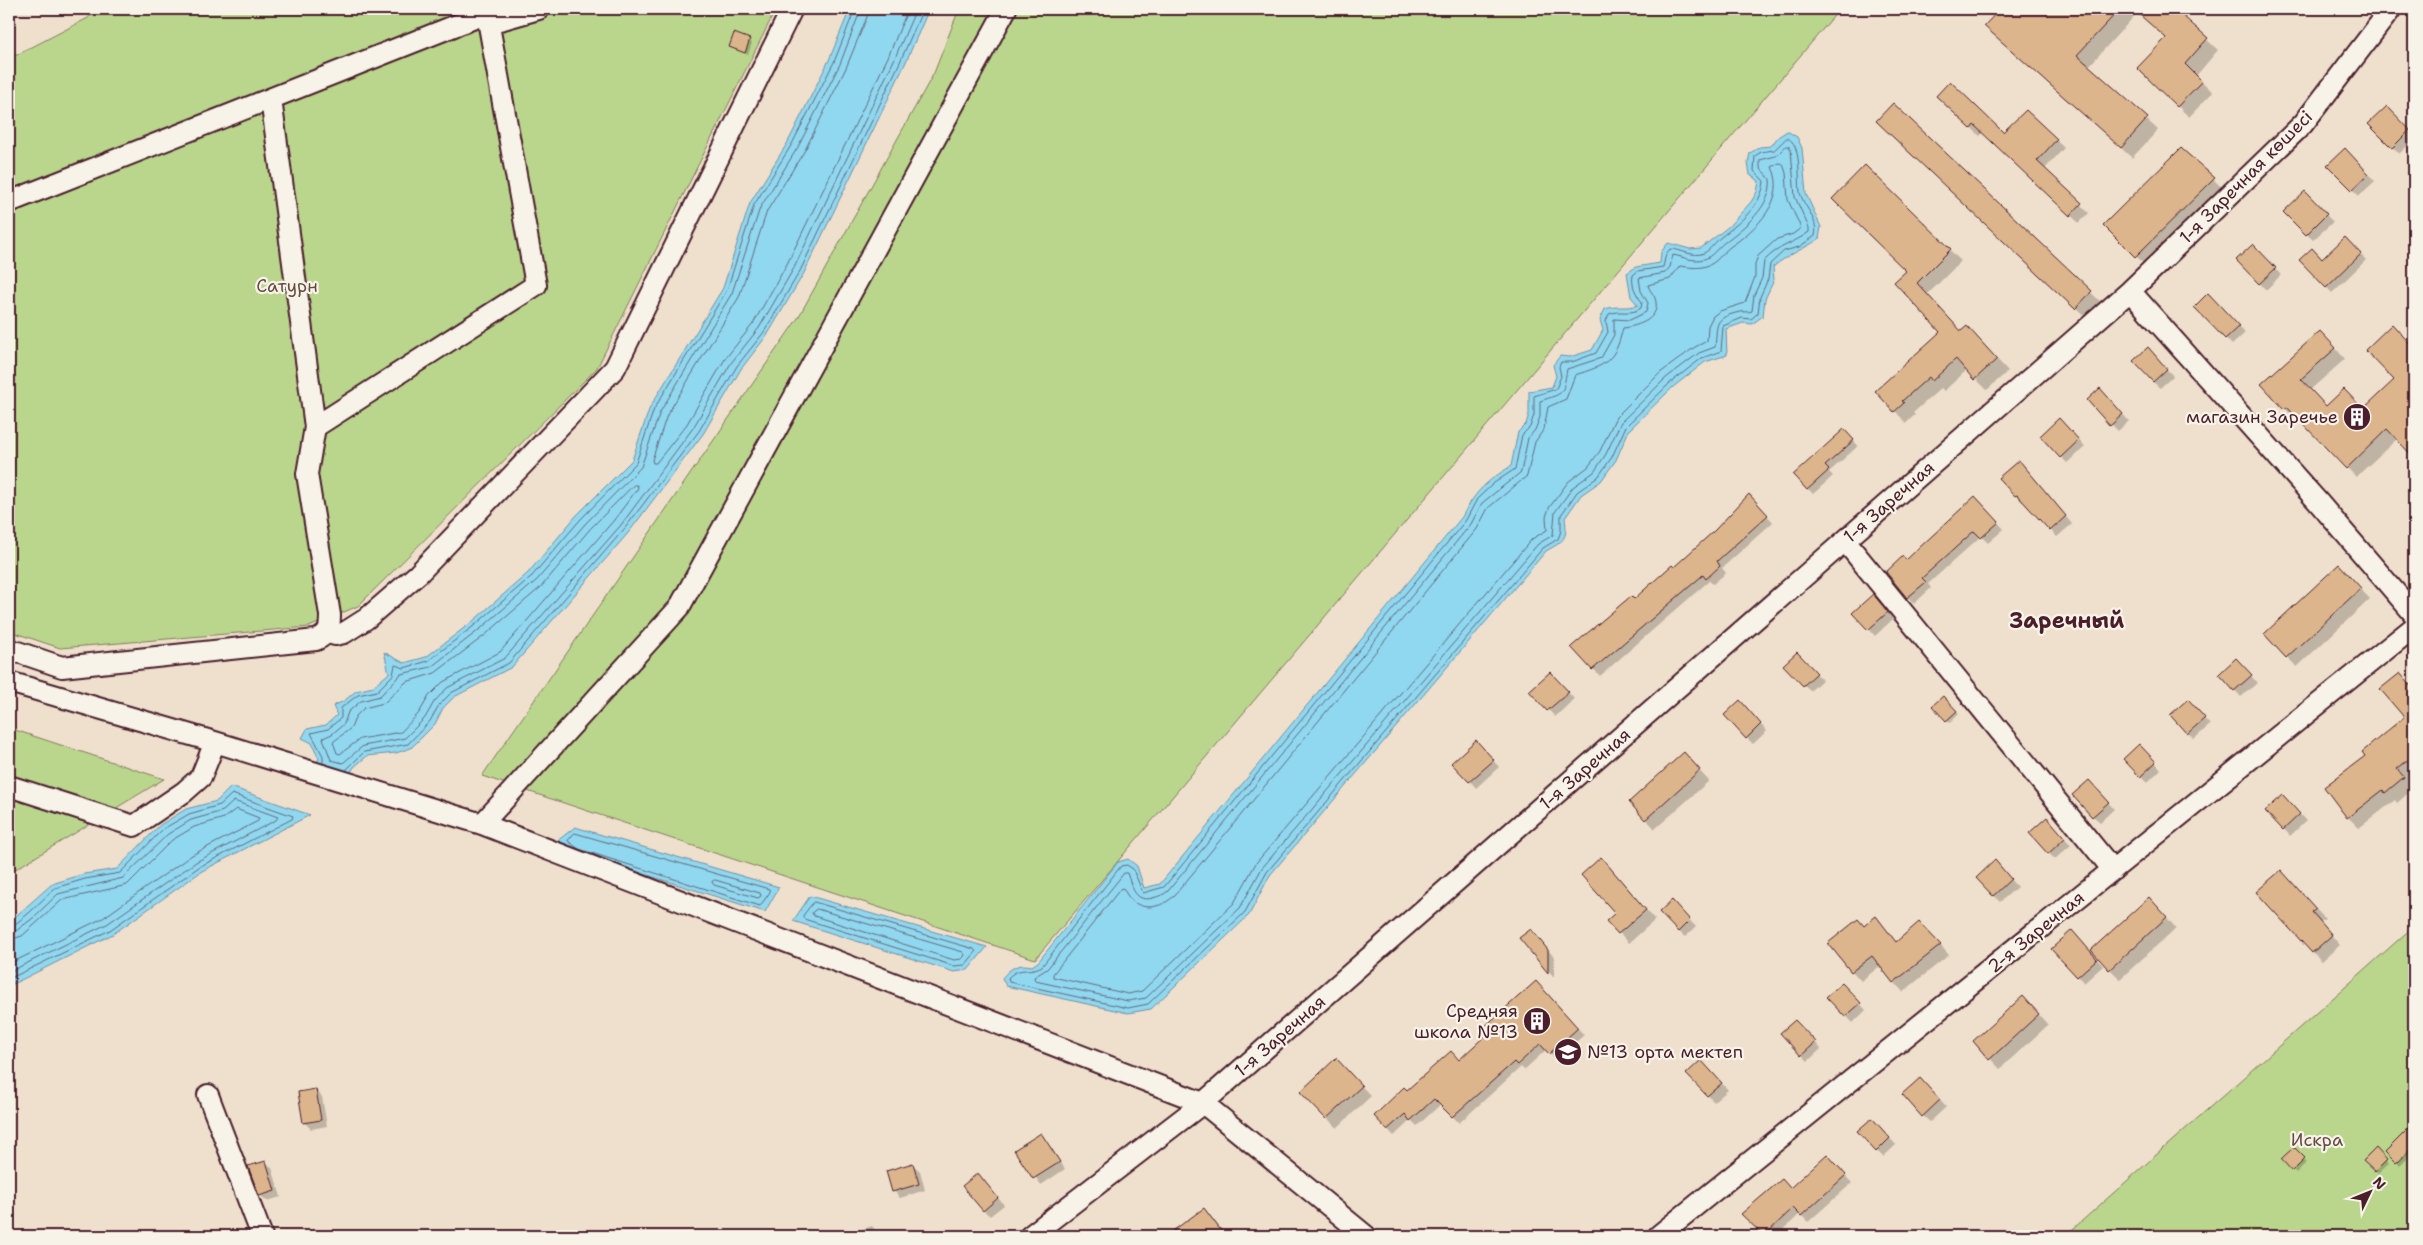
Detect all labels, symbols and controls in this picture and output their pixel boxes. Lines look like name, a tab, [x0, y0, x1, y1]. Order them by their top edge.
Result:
street label: 1-я Заречная көшесі	[2174, 105, 2318, 249]
park label: Сатурн	[256, 274, 318, 298]
building icon: магазин Заречье	[2342, 402, 2372, 432]
place label: магазин Заречье	[2186, 405, 2338, 429]
street label: 1-я Заречная	[1838, 456, 1940, 548]
district label: Заречный	[2010, 606, 2124, 635]
street label: 1-я Заречная	[1534, 723, 1636, 815]
street label: 2-я Заречная	[1983, 886, 2089, 978]
street label: 1-я Заречная	[1229, 990, 1331, 1082]
place label: Средняя школа №13	[1414, 999, 1518, 1044]
building icon: Средняя школа №13	[1522, 1006, 1552, 1036]
school or university icon: №13 орта мектеп	[1553, 1037, 1583, 1067]
place label: №13 орта мектеп	[1587, 1040, 1743, 1064]
park label: Искра	[2291, 1128, 2343, 1152]
north arrow	[2346, 1168, 2396, 1218]
text: N	[2369, 1173, 2390, 1193]

